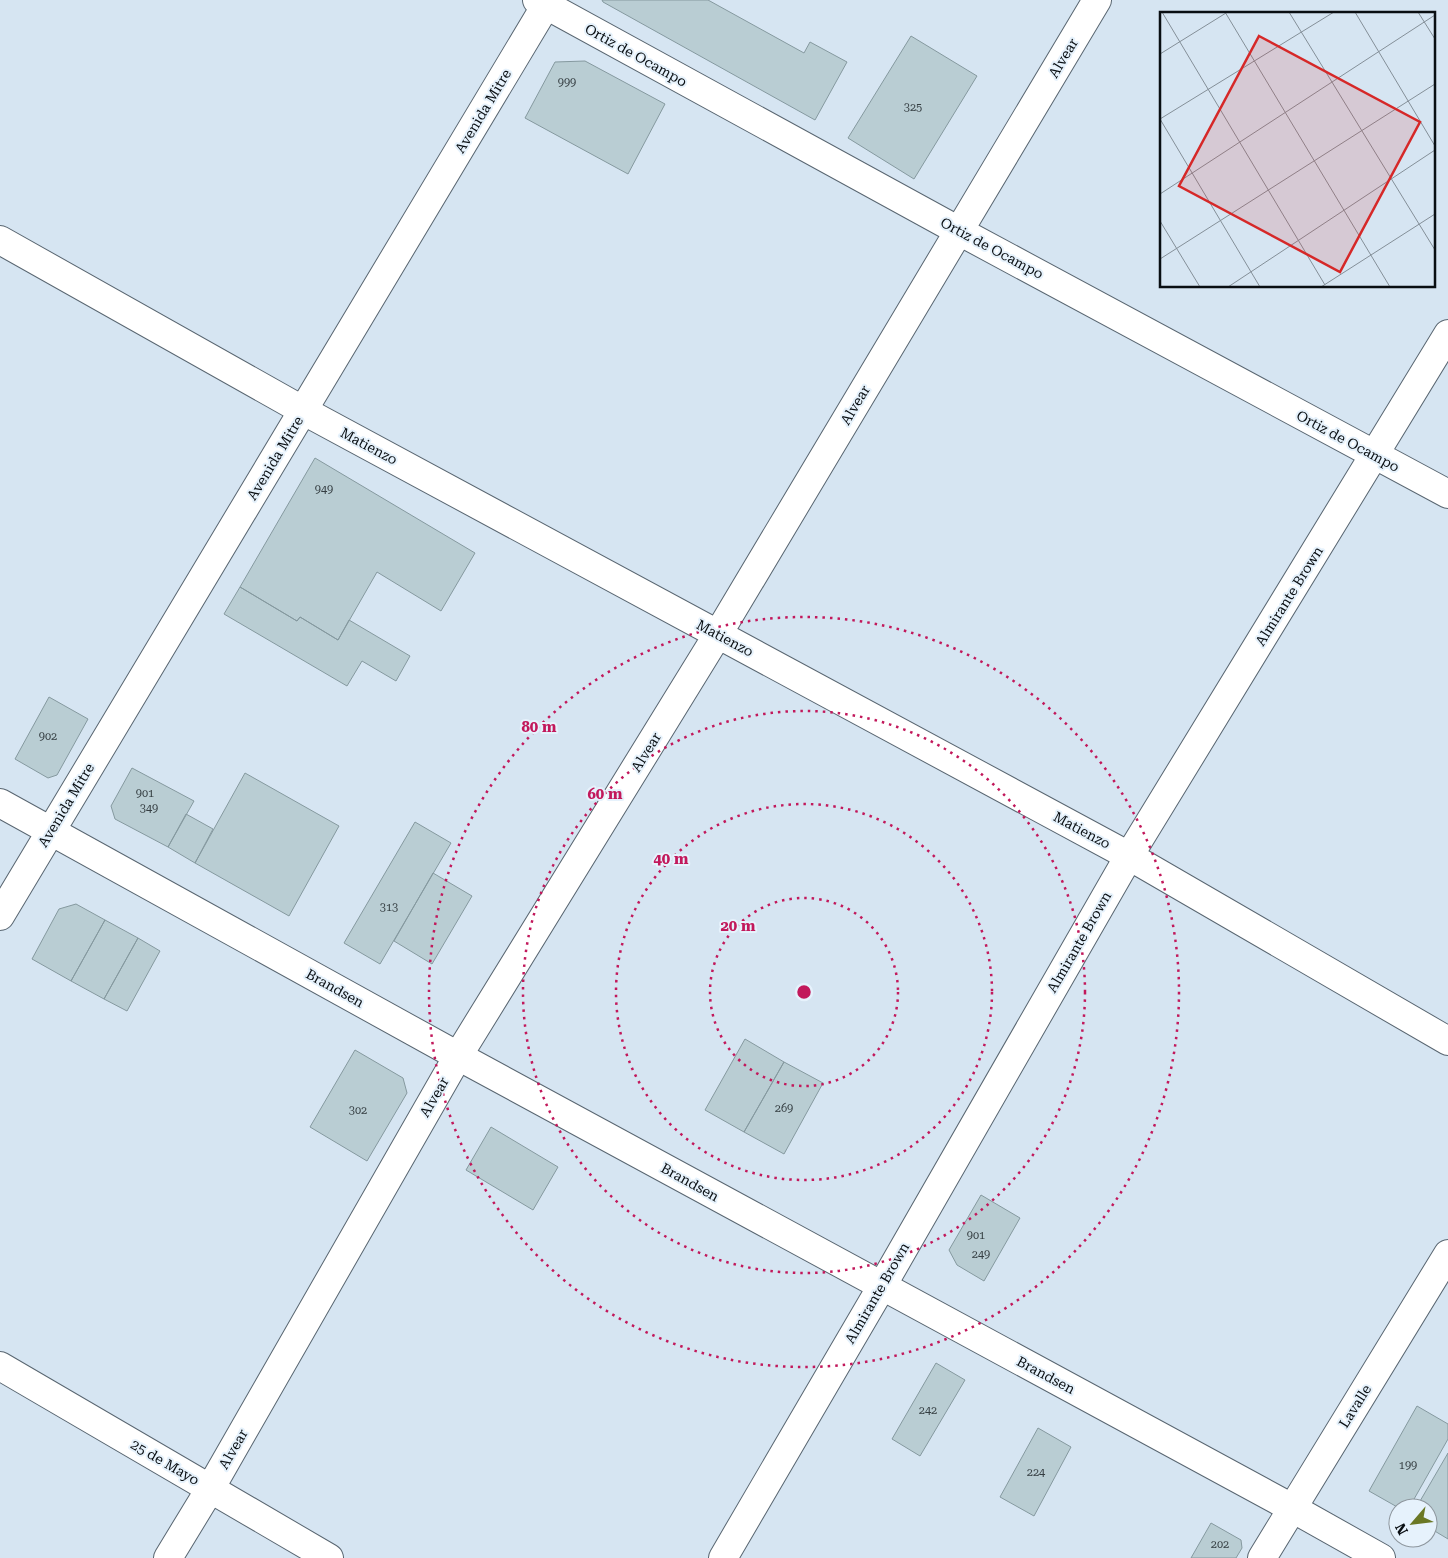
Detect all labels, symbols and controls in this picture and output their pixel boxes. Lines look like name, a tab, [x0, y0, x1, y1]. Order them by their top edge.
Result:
inset map	[1160, 12, 1436, 288]
street label: Ortiz de Ocampo	[582, 20, 690, 90]
street label: Alvear	[1045, 35, 1081, 81]
street label: Avenida Mitre	[452, 66, 514, 156]
house number: 999	[558, 76, 576, 89]
house number: 325	[904, 101, 922, 114]
street label: Ortiz de Ocampo	[938, 214, 1046, 282]
street label: Alvear	[837, 382, 873, 428]
street label: Ortiz de Ocampo	[1294, 407, 1402, 475]
street label: Avenida Mitre	[244, 413, 306, 503]
street label: Matienzo	[338, 424, 400, 468]
house number: 949	[315, 483, 333, 496]
street label: Almirante Brown	[1252, 543, 1326, 649]
street label: Matienzo	[694, 616, 756, 660]
text: 80 m	[521, 718, 557, 736]
street label: Alvear	[628, 729, 664, 775]
house number: 902	[39, 730, 57, 743]
street label: Avenida Mitre	[35, 760, 97, 850]
text: 60 m	[587, 785, 623, 803]
house number: 901	[136, 787, 154, 800]
house number: 349	[140, 802, 158, 815]
street label: Matienzo	[1051, 808, 1113, 852]
text: 40 m	[653, 850, 689, 868]
street label: Almirante Brown	[1044, 889, 1114, 995]
house number: 313	[380, 901, 398, 914]
text: 20 m	[720, 917, 756, 935]
street label: Brandsen	[303, 966, 367, 1010]
centre of rings	[795, 983, 813, 1001]
street label: Alvear	[416, 1074, 452, 1120]
house number: 269	[775, 1102, 793, 1115]
house number: 302	[349, 1104, 367, 1117]
street label: Brandsen	[658, 1160, 722, 1204]
house number: 901	[967, 1229, 985, 1242]
street label: Almirante Brown	[842, 1240, 912, 1346]
house number: 249	[972, 1248, 990, 1261]
street label: Brandsen	[1014, 1353, 1078, 1397]
street label: Lavalle	[1336, 1381, 1375, 1431]
house number: 242	[919, 1404, 937, 1417]
street label: Alvear	[215, 1426, 251, 1472]
street label: 25 de Mayo	[128, 1436, 202, 1488]
house number: 199	[1399, 1459, 1417, 1472]
house number: 224	[1027, 1466, 1046, 1479]
north arrow	[1388, 1498, 1438, 1548]
text: N	[1392, 1520, 1411, 1538]
house number: 202	[1211, 1538, 1229, 1551]

